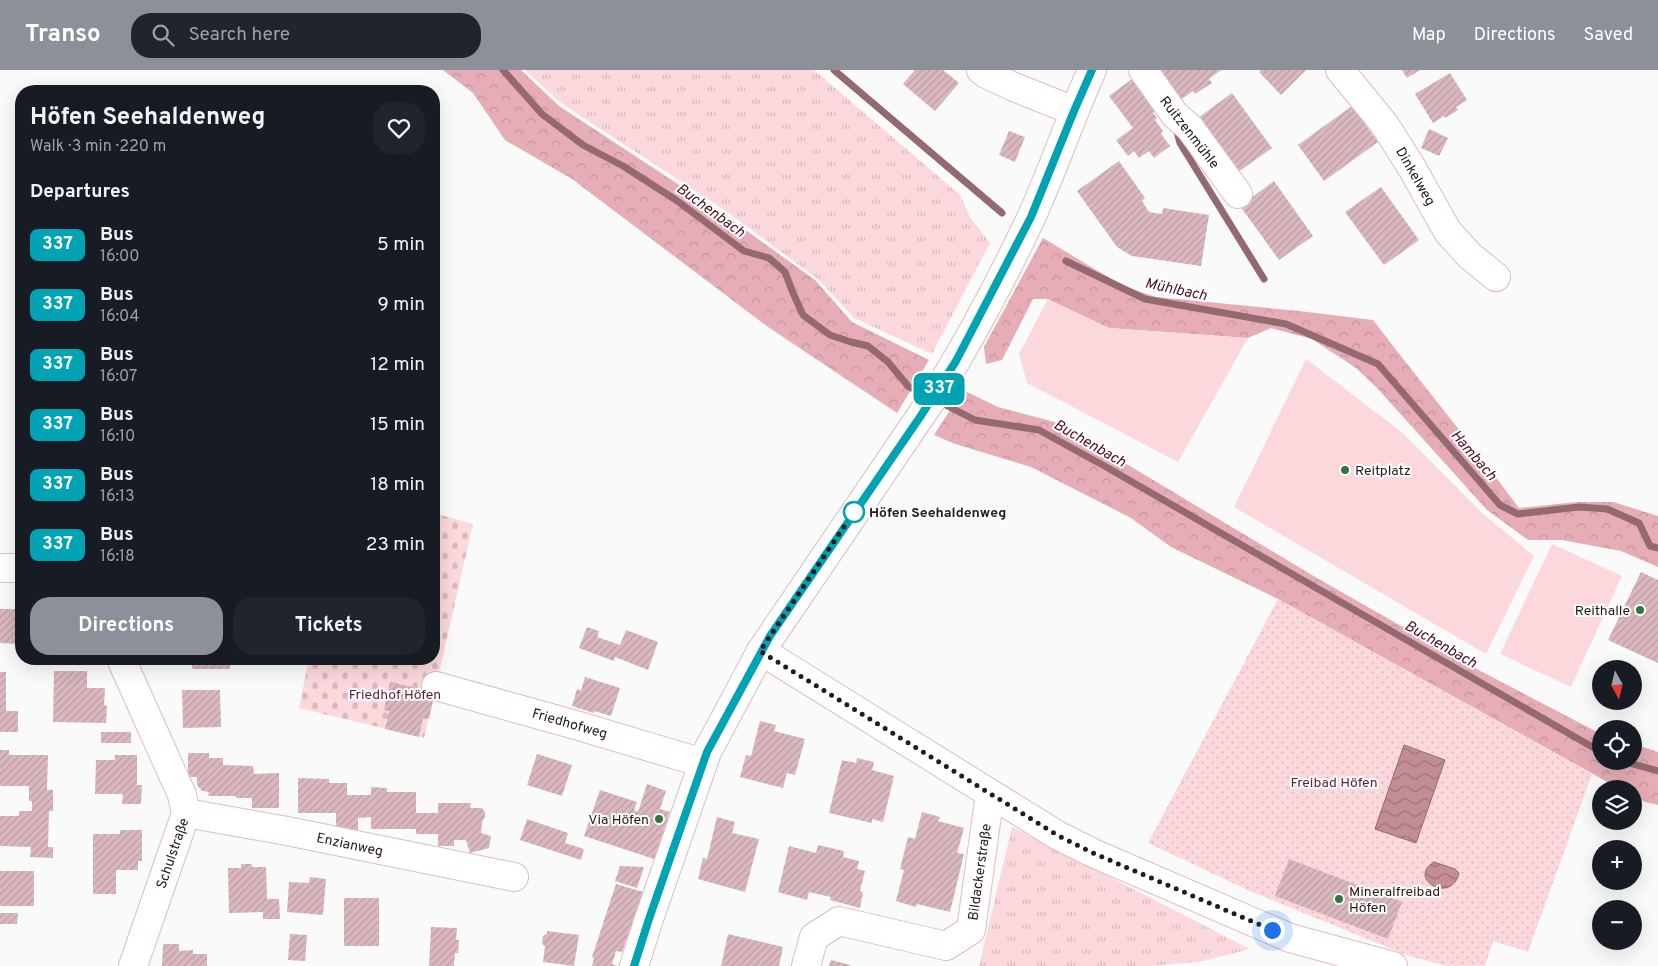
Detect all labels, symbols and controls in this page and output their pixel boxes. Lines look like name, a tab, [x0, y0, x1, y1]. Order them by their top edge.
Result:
search box	[131, 13, 481, 58]
text: Transo	[25, 20, 101, 50]
icon: search	[149, 21, 177, 49]
text: Search here	[189, 23, 290, 47]
text: Map	[1412, 24, 1446, 47]
text: Directions	[1474, 24, 1556, 47]
text: Saved	[1584, 24, 1633, 47]
street label: Ruitzenmühle	[1155, 93, 1222, 173]
button: heart	[373, 102, 425, 154]
text: Höfen Seehaldenweg	[30, 103, 265, 133]
text: Walk · 3 min · 220 m	[30, 137, 166, 157]
street label: Dinkelweg	[1391, 144, 1438, 209]
text: Departures	[30, 180, 130, 204]
water label: Buchenbach	[672, 180, 748, 243]
text: Bus	[100, 223, 134, 247]
text: 337	[42, 233, 73, 256]
text: 5 min	[377, 233, 425, 257]
text: 16:00	[100, 247, 140, 267]
water label: Mühlbach	[1143, 275, 1208, 306]
text: Bus	[100, 283, 134, 307]
text: 337	[42, 293, 73, 316]
text: 9 min	[378, 293, 425, 317]
text: 16:04	[100, 307, 139, 327]
text: Bus	[100, 343, 134, 367]
text: 337	[42, 353, 73, 376]
text: 12 min	[370, 353, 425, 377]
text: 16:07	[100, 367, 137, 387]
line badge: 337	[910, 373, 968, 405]
text: 337	[924, 377, 954, 400]
text: Bus	[100, 403, 134, 427]
text: 337	[42, 413, 73, 436]
text: 15 min	[370, 413, 425, 437]
water label: Buchenbach	[1050, 416, 1129, 473]
text: 16:10	[100, 427, 135, 447]
water label: Hambach	[1446, 427, 1500, 485]
text: Bus	[100, 463, 134, 487]
place label: Reitplatz	[1355, 463, 1411, 480]
marker: Reitplatz	[1339, 464, 1351, 476]
text: 337	[42, 473, 73, 496]
text: 18 min	[370, 473, 425, 497]
text: 16:13	[100, 487, 135, 507]
marker: Höfen Seehaldenweg	[843, 501, 865, 523]
place label: Höfen Seehaldenweg	[869, 505, 1006, 522]
text: Bus	[100, 523, 134, 547]
text: 337	[42, 533, 73, 556]
text: 23 min	[366, 533, 425, 557]
text: 16:18	[100, 547, 135, 567]
button: Directions	[30, 597, 223, 655]
button: Tickets	[233, 597, 425, 655]
place label: Reithalle	[1575, 603, 1630, 620]
marker: Reithalle	[1634, 604, 1646, 616]
water label: Buchenbach	[1401, 617, 1480, 674]
north arrow	[1592, 660, 1642, 710]
map controls	[1592, 660, 1642, 950]
park label: Friedhof Höfen	[349, 687, 441, 704]
street label: Friedhofweg	[530, 706, 609, 743]
button: locate	[1592, 720, 1642, 770]
park label: Freibad Höfen	[1290, 775, 1378, 792]
button: layers	[1592, 780, 1642, 830]
place label: Via Höfen	[588, 812, 649, 829]
marker: Via Höfen	[653, 813, 665, 825]
street label: Schulstraße	[153, 816, 193, 891]
street label: Bildackerstraße	[965, 823, 996, 922]
street label: Enzianweg	[315, 830, 385, 861]
button: +	[1592, 840, 1642, 890]
place label: Mineralfreibad Höfen	[1349, 884, 1440, 917]
marker: Mineralfreibad Höfen	[1333, 893, 1345, 905]
button: −	[1592, 900, 1642, 950]
your location	[1260, 918, 1285, 943]

